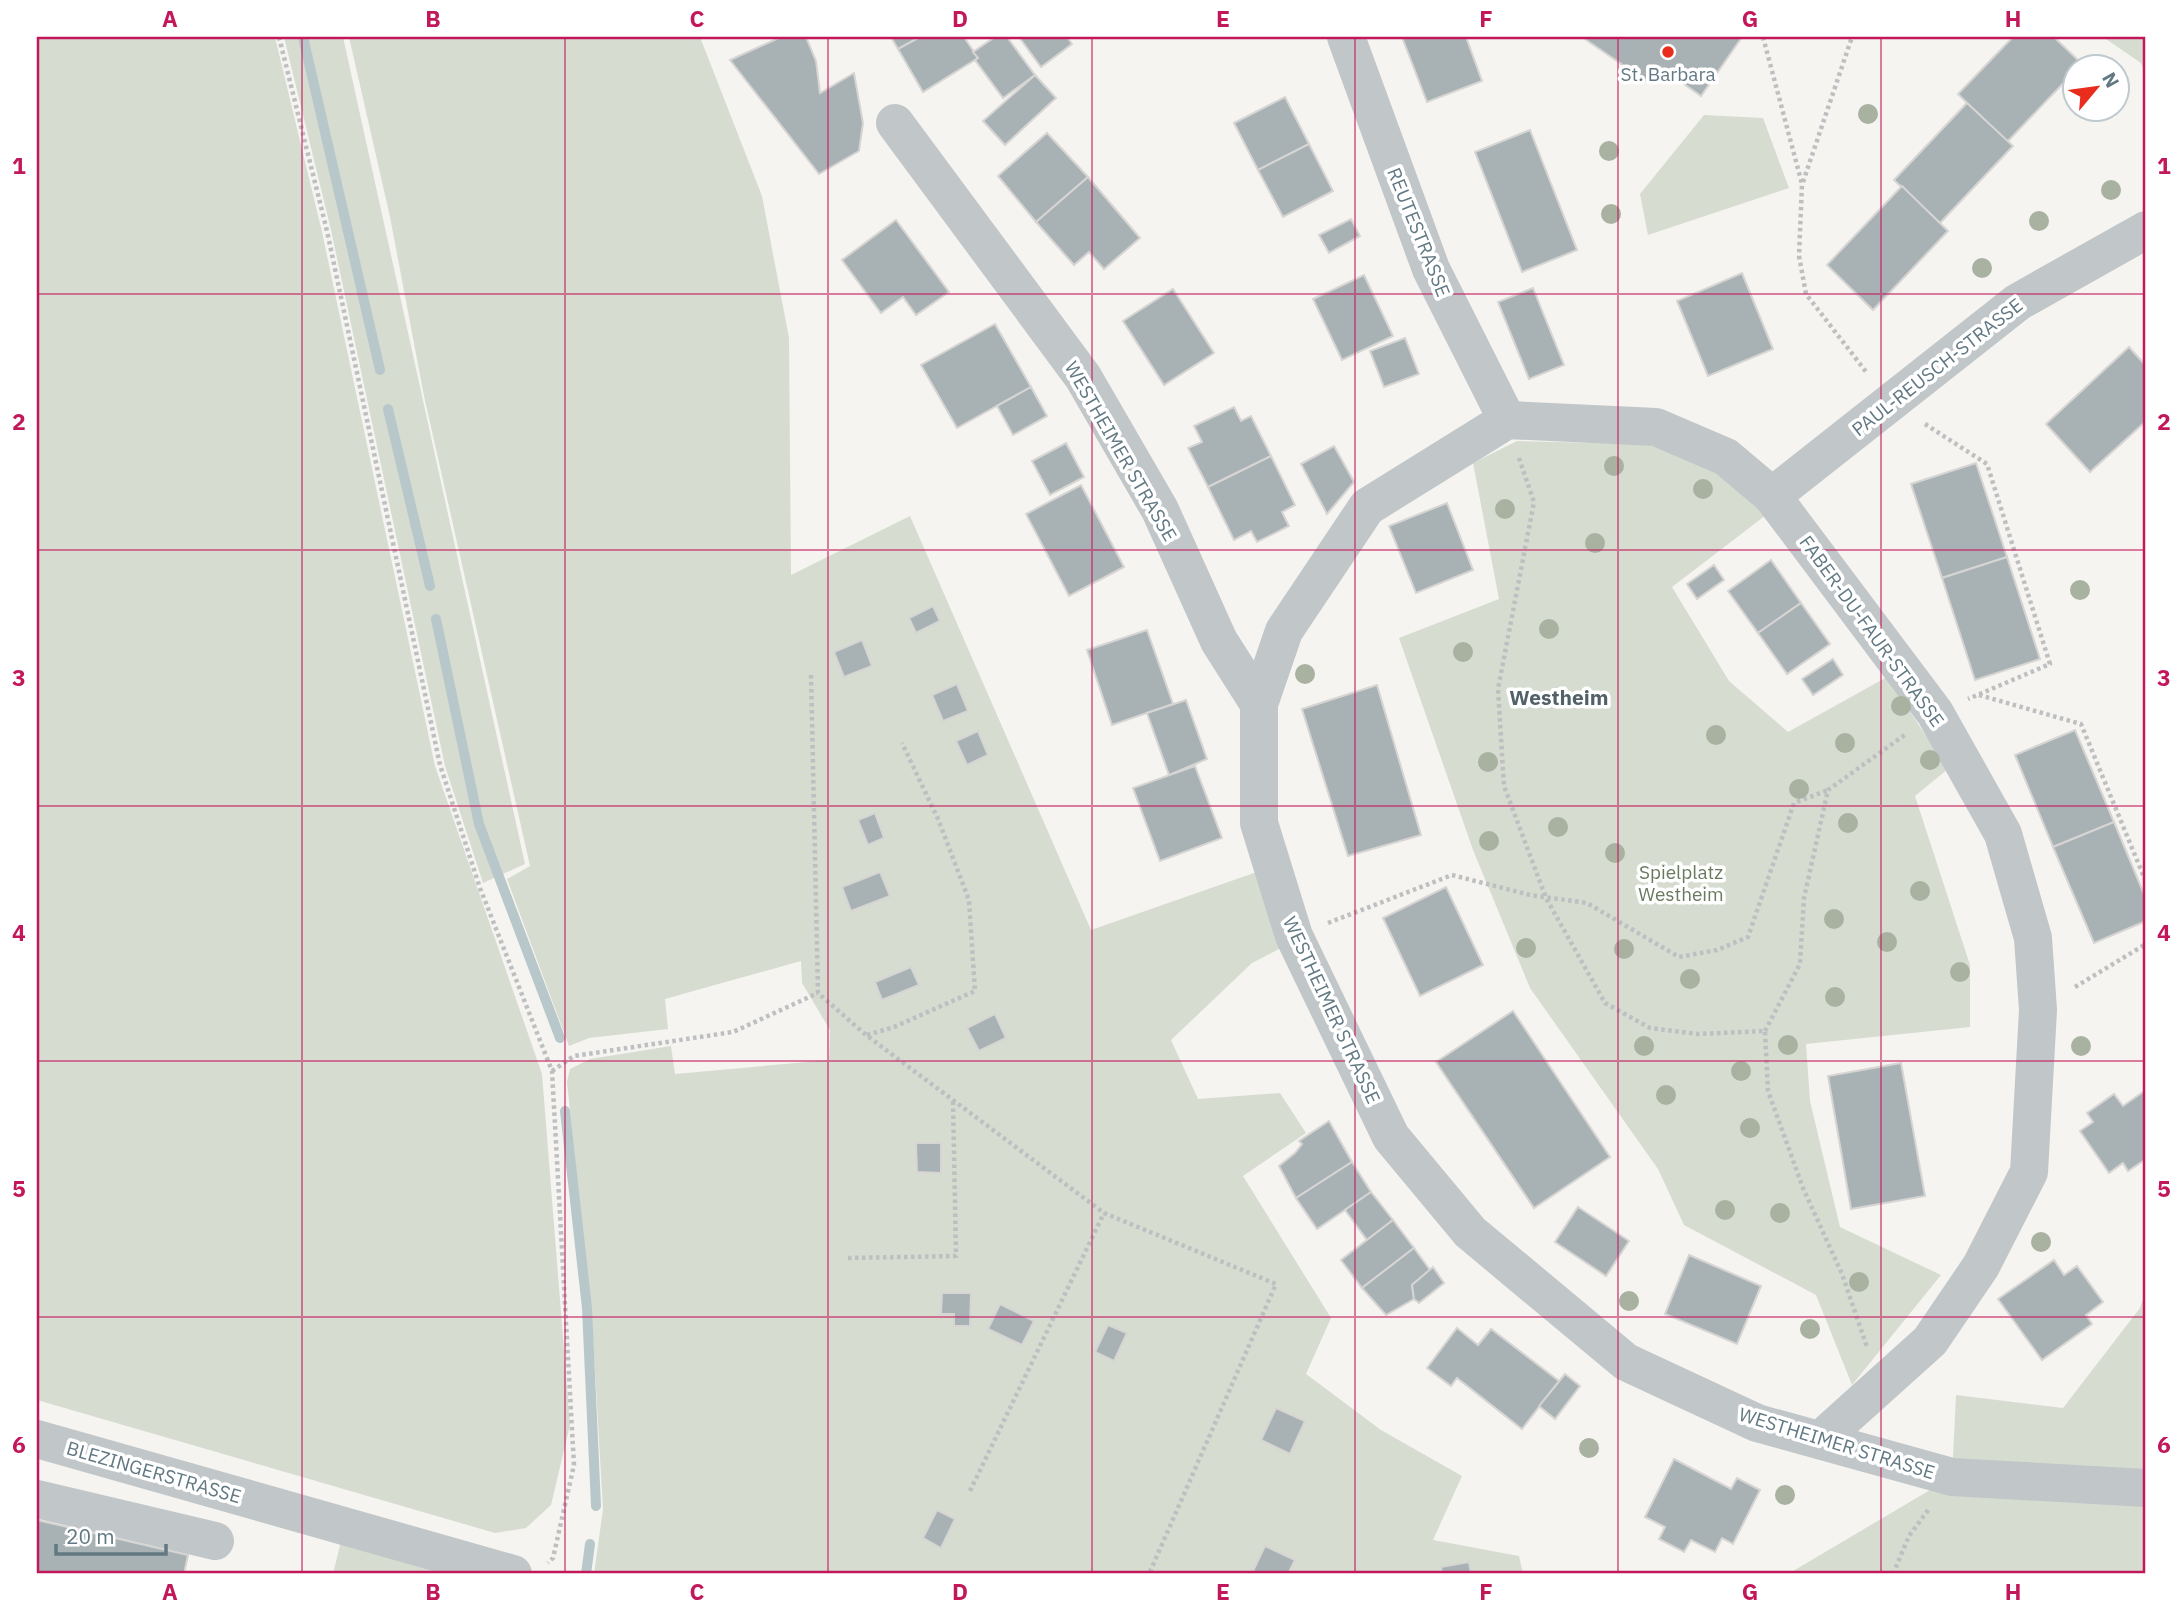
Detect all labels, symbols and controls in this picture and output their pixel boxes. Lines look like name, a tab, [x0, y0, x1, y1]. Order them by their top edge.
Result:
text: A	[162, 3, 178, 33]
text: B	[425, 3, 441, 33]
text: C	[690, 3, 705, 33]
text: D	[952, 3, 968, 33]
text: E	[1216, 3, 1230, 33]
text: F	[1479, 3, 1493, 33]
text: G	[1742, 3, 1758, 33]
text: H	[2005, 3, 2021, 33]
marker: St. Barbara	[1660, 44, 1676, 60]
north arrow	[2060, 52, 2130, 122]
place label: St. Barbara	[1620, 62, 1716, 86]
text: N	[2097, 68, 2125, 92]
text: 1	[12, 150, 26, 180]
text: 1	[2157, 150, 2171, 180]
street label: REUTESTRASSE	[1382, 164, 1456, 300]
street label: PAUL-REUSCH-STRASSE	[1847, 293, 2027, 441]
street label: WESTHEIMER STRASSE	[1060, 357, 1182, 545]
text: 2	[12, 406, 26, 436]
text: 2	[2157, 406, 2171, 436]
street label: FABER-DU-FAUR-STRASSE	[1794, 531, 1950, 731]
text: 3	[12, 662, 26, 692]
text: 3	[2157, 662, 2171, 692]
district label: Westheim	[1509, 683, 1609, 711]
park label: Spielplatz Westheim	[1638, 860, 1724, 906]
street label: WESTHEIMER STRASSE	[1278, 913, 1386, 1107]
text: 4	[12, 917, 26, 947]
text: 4	[2157, 917, 2171, 947]
text: 5	[12, 1173, 26, 1203]
text: 5	[2157, 1173, 2171, 1203]
street label: WESTHEIMER STRASSE	[1736, 1402, 1938, 1484]
text: 6	[12, 1429, 26, 1459]
text: 6	[2157, 1429, 2171, 1459]
street label: BLEZINGERSTRASSE	[64, 1436, 244, 1508]
scale bar	[56, 1513, 166, 1557]
text: 20 m	[66, 1522, 115, 1550]
text: A	[162, 1576, 178, 1606]
text: B	[425, 1576, 441, 1606]
text: C	[690, 1576, 705, 1606]
text: D	[952, 1576, 968, 1606]
text: E	[1216, 1576, 1230, 1606]
text: F	[1479, 1576, 1493, 1606]
text: G	[1742, 1576, 1758, 1606]
text: H	[2005, 1576, 2021, 1606]

